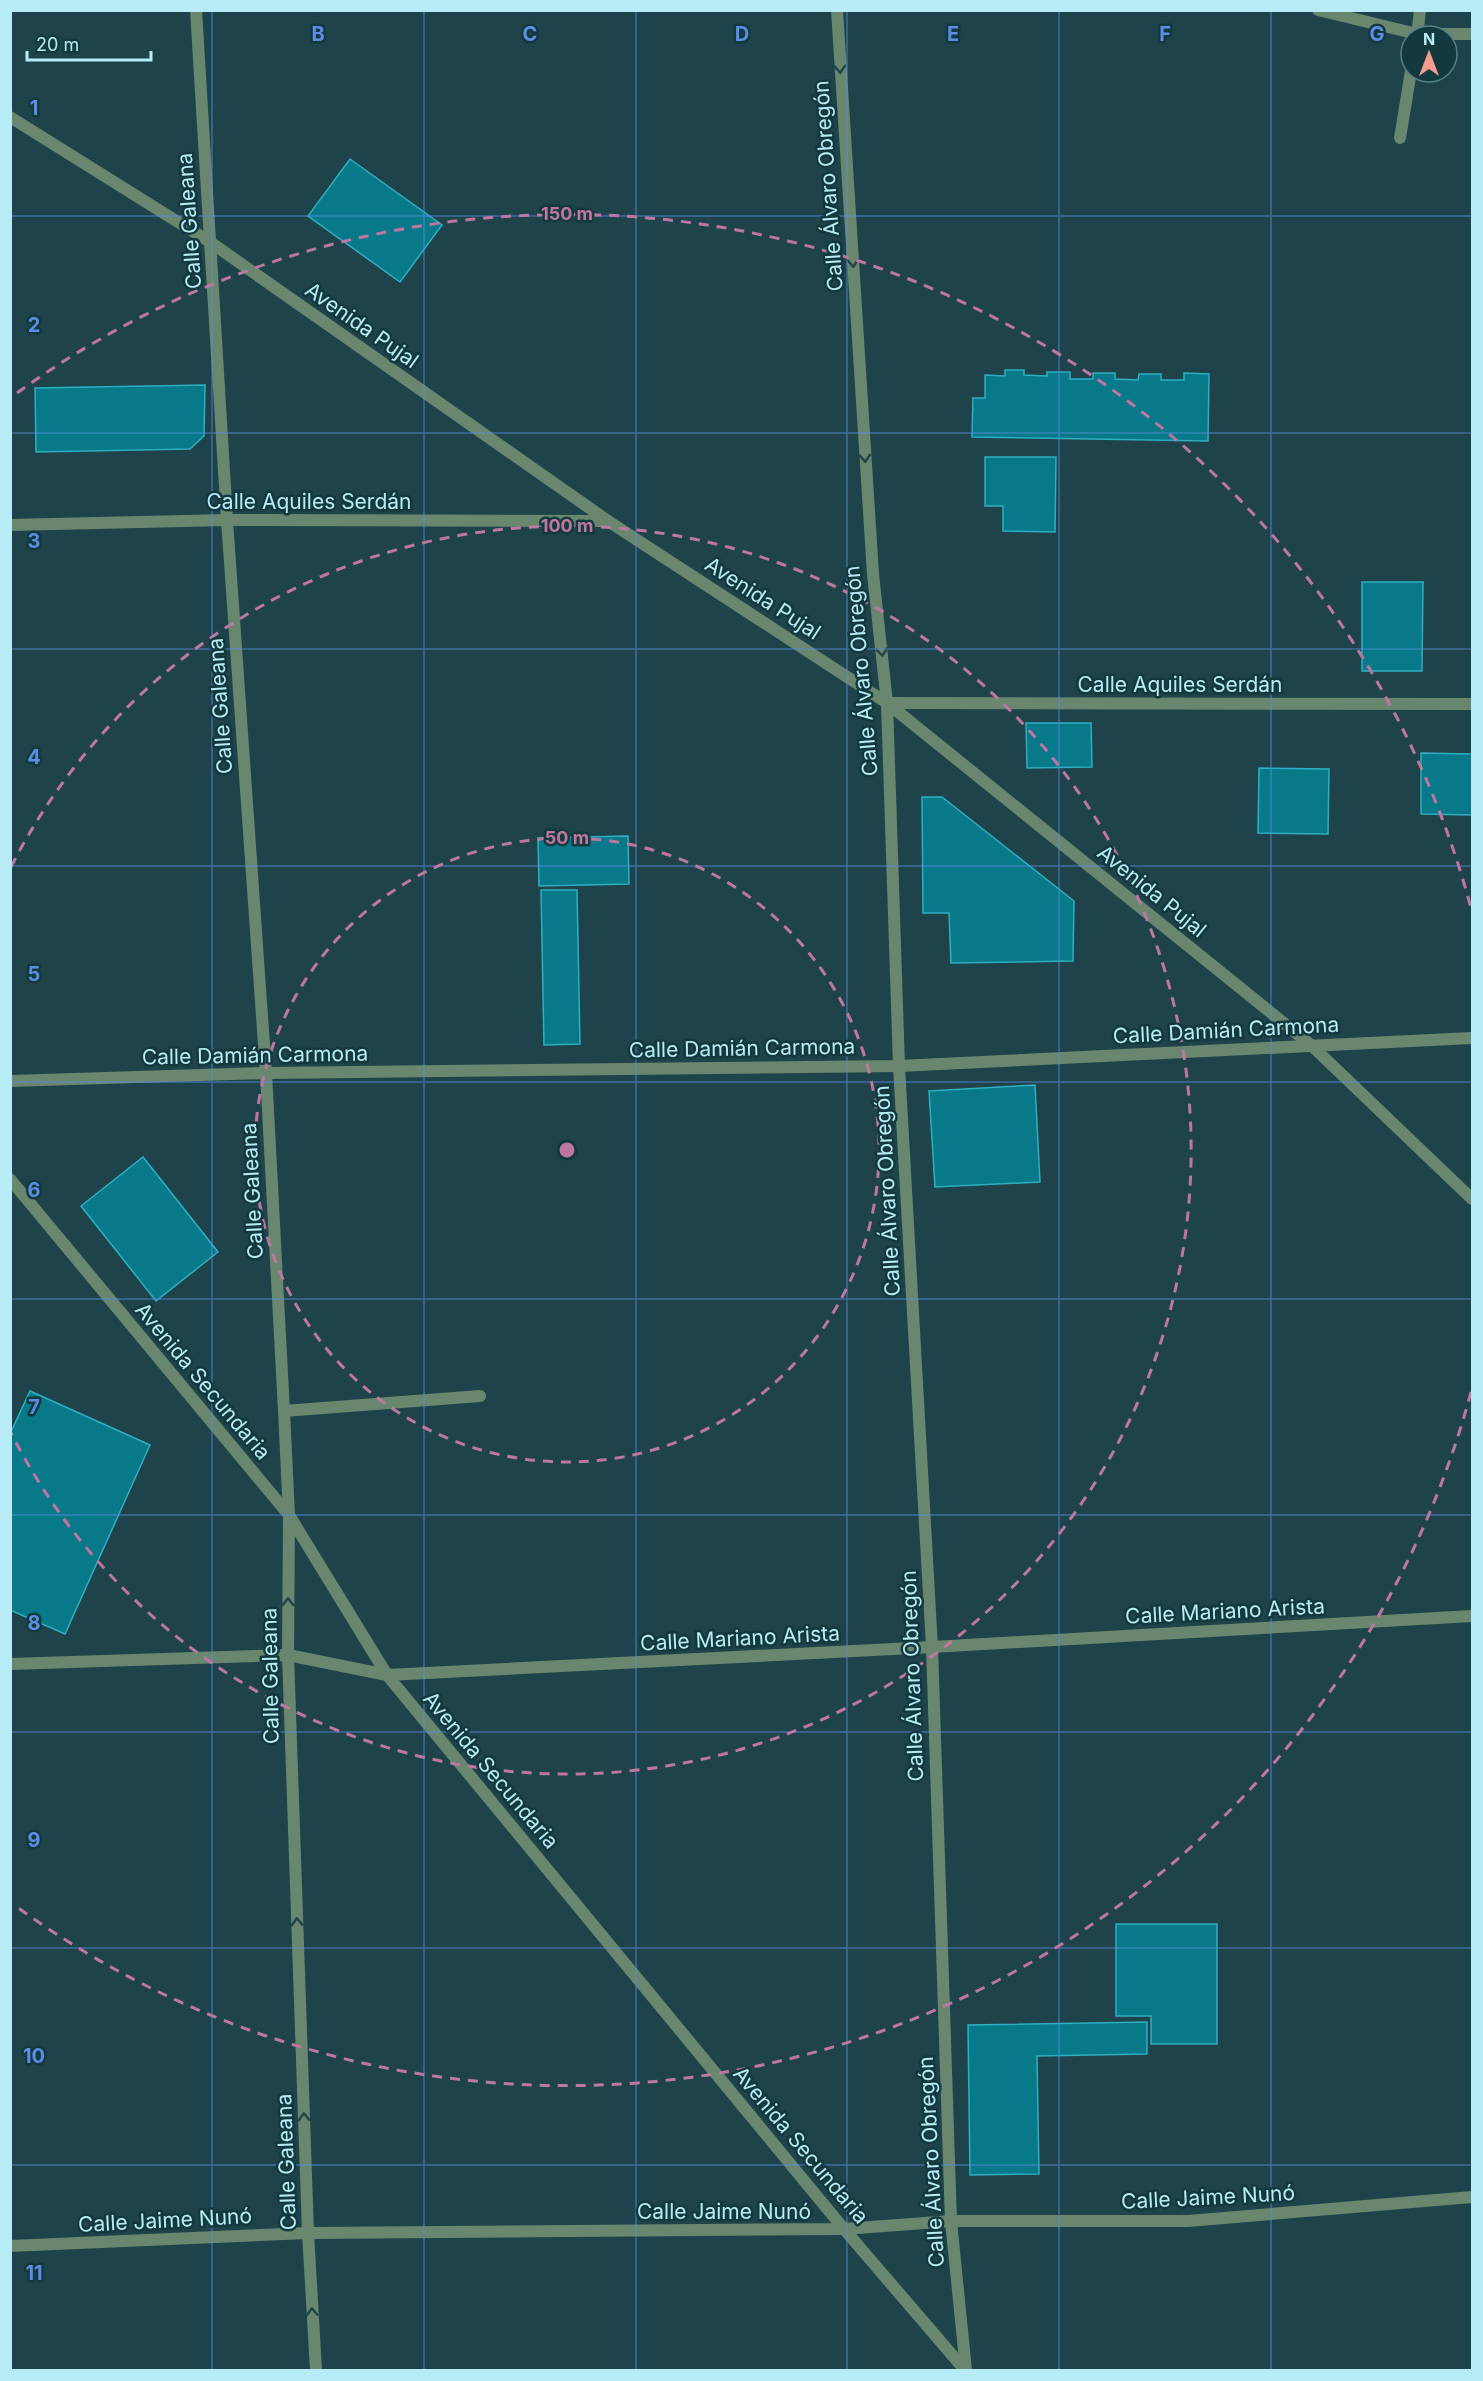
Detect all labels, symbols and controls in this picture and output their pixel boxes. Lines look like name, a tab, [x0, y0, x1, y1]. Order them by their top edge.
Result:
text: B	[311, 22, 325, 46]
text: C	[523, 22, 537, 46]
text: D	[735, 22, 749, 46]
text: E	[947, 22, 959, 46]
text: F	[1159, 22, 1171, 46]
text: G	[1369, 22, 1385, 46]
scale bar	[27, 24, 152, 62]
north arrow	[1399, 24, 1459, 84]
text: N	[1423, 29, 1435, 49]
text: 20 m	[36, 34, 79, 55]
one-way arrow	[834, 64, 847, 73]
street label: Calle Álvaro Obregón	[807, 80, 848, 292]
text: 1	[30, 96, 38, 120]
street label: Calle Galeana	[172, 152, 206, 290]
text: 150 m	[541, 203, 593, 224]
one-way arrow	[846, 259, 859, 268]
street label: Avenida Pujal	[301, 277, 423, 373]
text: 2	[28, 313, 40, 337]
one-way arrow	[859, 454, 872, 463]
street label: Calle Aquiles Serdán	[207, 489, 411, 514]
text: 100 m	[541, 515, 593, 536]
text: 3	[28, 529, 40, 553]
street label: Avenida Pujal	[701, 551, 825, 645]
street label: Calle Álvaro Obregón	[838, 565, 883, 777]
street label: Calle Galeana	[203, 637, 237, 775]
one-way arrow	[875, 648, 887, 657]
street label: Calle Aquiles Serdán	[1078, 672, 1282, 697]
text: 4	[27, 745, 41, 769]
text: 50 m	[545, 827, 589, 848]
street label: Avenida Pujal	[1093, 840, 1211, 942]
text: 5	[28, 962, 40, 986]
street label: Calle Damián Carmona	[1112, 1012, 1340, 1048]
street label: Calle Damián Carmona	[629, 1034, 855, 1062]
street label: Calle Damián Carmona	[142, 1041, 368, 1069]
street label: Calle Álvaro Obregón	[868, 1085, 905, 1297]
street label: Calle Galeana	[236, 1122, 268, 1260]
centre of rings	[557, 1140, 577, 1160]
text: 6	[28, 1178, 41, 1202]
street label: Avenida Secundaria	[130, 1297, 276, 1465]
text: 7	[28, 1395, 40, 1419]
street label: Calle Álvaro Obregón	[895, 1570, 928, 1782]
street label: Calle Mariano Arista	[1125, 1593, 1325, 1629]
one-way arrow	[282, 1597, 294, 1606]
street label: Calle Galeana	[256, 1608, 284, 1744]
text: 8	[27, 1611, 41, 1635]
street label: Calle Mariano Arista	[640, 1620, 840, 1656]
street label: Avenida Secundaria	[418, 1686, 564, 1854]
text: 9	[28, 1828, 41, 1852]
one-way arrow	[291, 1918, 303, 1927]
text: 10	[23, 2044, 45, 2068]
street label: Calle Álvaro Obregón	[912, 2056, 949, 2268]
street label: Avenida Secundaria	[728, 2061, 874, 2229]
street label: Calle Galeana	[271, 2093, 301, 2231]
one-way arrow	[297, 2113, 310, 2122]
street label: Calle Jaime Nunó	[1120, 2180, 1296, 2214]
street label: Calle Jaime Nunó	[637, 2199, 811, 2224]
street label: Calle Jaime Nunó	[77, 2203, 253, 2237]
text: 11	[25, 2261, 43, 2285]
one-way arrow	[306, 2308, 319, 2317]

